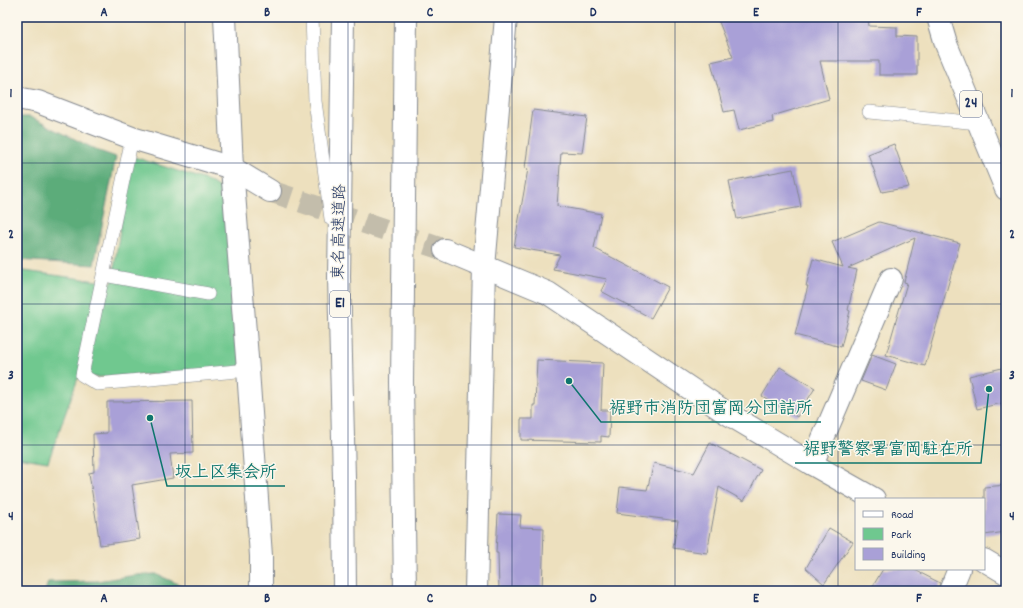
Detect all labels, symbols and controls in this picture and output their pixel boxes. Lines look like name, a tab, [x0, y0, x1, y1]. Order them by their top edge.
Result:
text: A	[100, 4, 108, 23]
text: B	[264, 4, 270, 23]
text: C	[427, 4, 434, 23]
text: D	[590, 4, 597, 23]
text: E	[753, 4, 760, 23]
text: F	[916, 4, 922, 23]
text: 1	[10, 85, 13, 104]
text: 1	[1011, 85, 1014, 104]
road number: 24	[960, 91, 982, 117]
street label: 東名高速道路	[328, 184, 352, 280]
text: 2	[8, 226, 14, 245]
text: 2	[1009, 226, 1015, 245]
road number: E1	[330, 291, 350, 317]
text: 3	[8, 367, 14, 386]
text: 3	[1009, 367, 1015, 386]
callout: 裾野市消防団富岡分団詰所	[601, 393, 821, 422]
text: 裾野市消防団富岡分団詰所	[609, 398, 813, 422]
callout: 裾野警察署富岡駐在所	[795, 434, 981, 463]
text: 裾野警察署富岡駐在所	[803, 439, 973, 463]
callout: 坂上区集会所	[167, 457, 285, 486]
text: 坂上区集会所	[175, 462, 277, 486]
legend	[855, 498, 985, 570]
text: Road	[891, 507, 913, 524]
text: 4	[8, 508, 14, 527]
text: 4	[1009, 508, 1015, 527]
text: Park	[891, 527, 912, 544]
text: Building	[891, 547, 926, 564]
text: A	[100, 590, 108, 608]
text: B	[264, 590, 270, 608]
text: C	[427, 590, 434, 608]
text: D	[590, 590, 597, 608]
text: E	[753, 590, 760, 608]
text: F	[916, 590, 922, 608]

